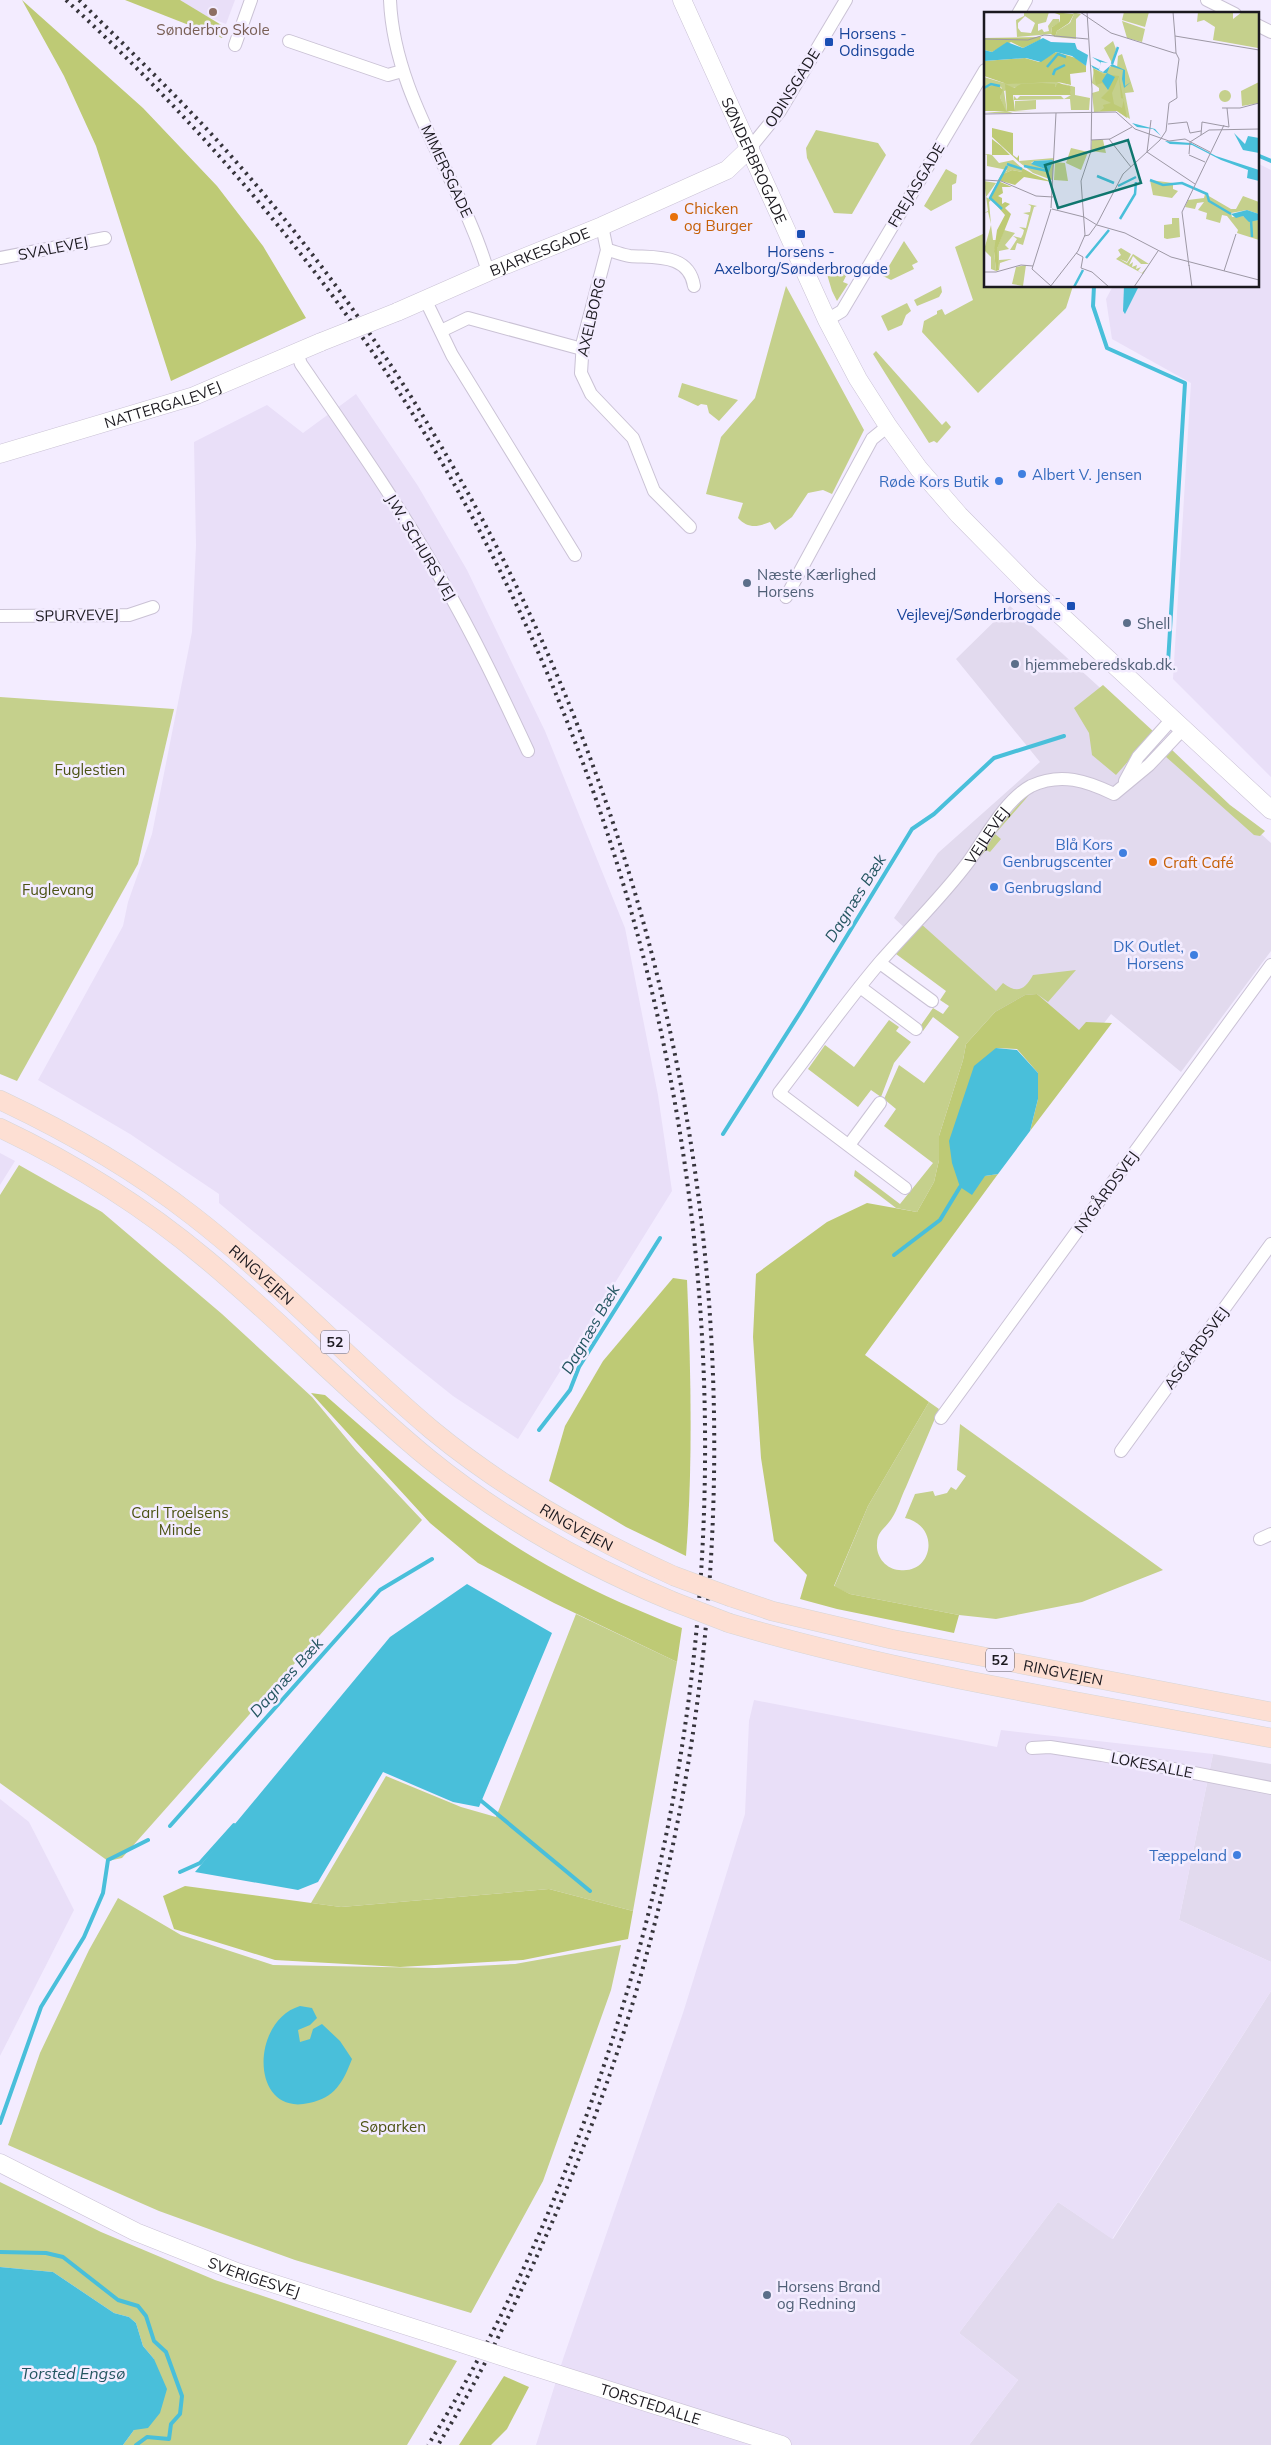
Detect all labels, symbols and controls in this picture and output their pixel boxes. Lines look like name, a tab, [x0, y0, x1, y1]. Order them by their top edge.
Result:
marker: Sønderbro Skole	[207, 6, 219, 18]
inset map	[984, 12, 1258, 288]
place label: Sønderbro Skole	[156, 20, 270, 39]
place label: Horsens - Odinsgade	[839, 24, 915, 60]
marker: Horsens - Odinsgade	[823, 36, 835, 48]
street label: ODINSGADE	[760, 45, 824, 131]
street label: SØNDERBROGADE	[718, 94, 792, 227]
street label: MIMERSGADE	[417, 122, 477, 221]
street label: FREJASGADE	[883, 139, 949, 231]
place label: Chicken og Burger	[684, 199, 753, 235]
marker: Chicken og Burger	[668, 211, 680, 223]
street label: BJARKESGADE	[487, 222, 592, 280]
marker: Horsens - Axelborg/Sønderbrogade	[795, 228, 807, 240]
street label: SVALEVEJ	[16, 232, 90, 264]
place label: Horsens - Axelborg/Sønderbrogade	[714, 242, 888, 278]
street label: AXELBORG	[573, 276, 609, 358]
street label: NATTERGALEVEJ	[102, 376, 224, 432]
place label: Albert V. Jensen	[1032, 465, 1142, 484]
marker: Albert V. Jensen	[1016, 468, 1028, 480]
place label: Røde Kors Butik	[879, 472, 989, 491]
marker: Røde Kors Butik	[993, 475, 1005, 487]
street label: J.W. SCHURS VEJ	[382, 490, 460, 604]
place label: Næste Kærlighed Horsens	[757, 565, 876, 601]
marker: Næste Kærlighed Horsens	[741, 577, 753, 589]
place label: Horsens - Vejlevej/Sønderbrogade	[897, 588, 1061, 624]
marker: Horsens - Vejlevej/Sønderbrogade	[1065, 600, 1077, 612]
street label: SPURVEVEJ	[35, 605, 119, 625]
place label: Shell	[1137, 614, 1170, 633]
marker: Shell	[1121, 617, 1133, 629]
place label: hjemmeberedskab.dk.	[1025, 655, 1176, 674]
marker: hjemmeberedskab.dk.	[1009, 658, 1021, 670]
park label: Fuglestien	[55, 760, 125, 779]
street label: VEJLEVEJ	[960, 803, 1013, 868]
place label: Blå Kors Genbrugscenter	[1002, 835, 1114, 871]
marker: Blå Kors Genbrugscenter	[1117, 847, 1129, 859]
water label: Dagnæs Bæk	[820, 850, 890, 946]
place label: Craft Café	[1163, 853, 1234, 872]
marker: Craft Café	[1147, 856, 1159, 868]
place label: Genbrugsland	[1004, 878, 1102, 897]
park label: Fuglevang	[22, 880, 94, 899]
marker: Genbrugsland	[988, 881, 1000, 893]
place label: DK Outlet, Horsens	[1113, 937, 1184, 973]
marker: DK Outlet, Horsens	[1188, 949, 1200, 961]
street label: NYGÅRDSVEJ	[1069, 1147, 1142, 1237]
street label: RINGVEJEN	[226, 1240, 298, 1308]
water label: Dagnæs Bæk	[556, 1280, 624, 1377]
street label: ASGÅRDSVEJ	[1159, 1302, 1232, 1393]
road number: 52	[321, 1330, 349, 1354]
street label: RINGVEJEN	[537, 1499, 616, 1555]
park label: Carl Troelsens Minde	[131, 1503, 229, 1539]
water label: Dagnæs Bæk	[245, 1633, 327, 1721]
road number: 52	[986, 1648, 1014, 1672]
street label: RINGVEJEN	[1022, 1655, 1105, 1689]
street label: LOKESALLE	[1109, 1748, 1195, 1782]
place label: Tæppeland	[1149, 1846, 1227, 1865]
marker: Tæppeland	[1231, 1849, 1243, 1861]
park label: Søparken	[360, 2117, 426, 2136]
street label: SVERIGESVEJ	[206, 2252, 303, 2301]
place label: Horsens Brand og Redning	[777, 2277, 881, 2313]
marker: Horsens Brand og Redning	[761, 2289, 773, 2301]
water label: Torsted Engsø	[21, 2363, 125, 2383]
street label: TORSTEDALLE	[598, 2379, 704, 2428]

